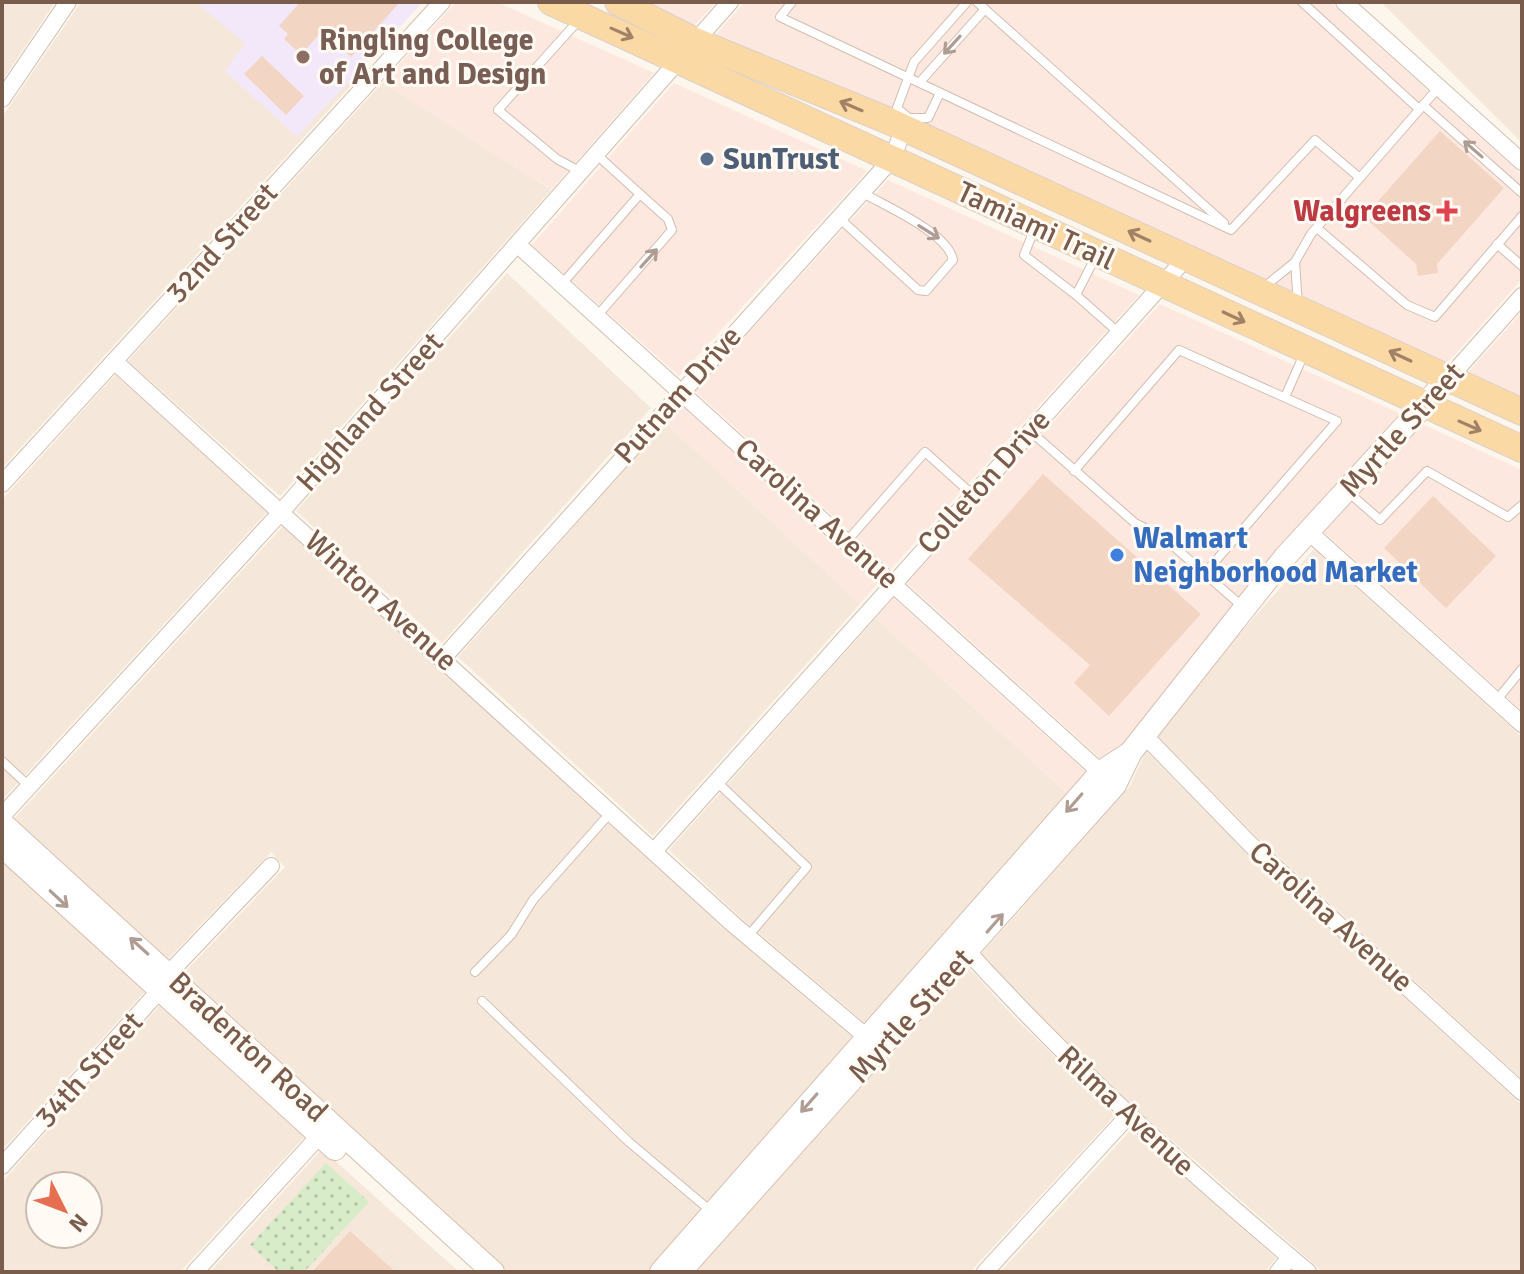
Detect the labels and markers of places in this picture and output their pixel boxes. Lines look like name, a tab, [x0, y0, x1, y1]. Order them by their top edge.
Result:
place label: Ringling College of Art and Design	[319, 22, 546, 93]
marker: Ringling College of Art and Design	[294, 48, 312, 66]
place label: SunTrust	[723, 141, 839, 178]
marker: SunTrust	[698, 150, 716, 168]
place label: Walgreens	[1293, 193, 1431, 230]
marker: Walgreens	[1438, 202, 1456, 220]
place label: Walmart Neighborhood Market	[1133, 520, 1418, 591]
marker: Walmart Neighborhood Market	[1108, 546, 1126, 564]

